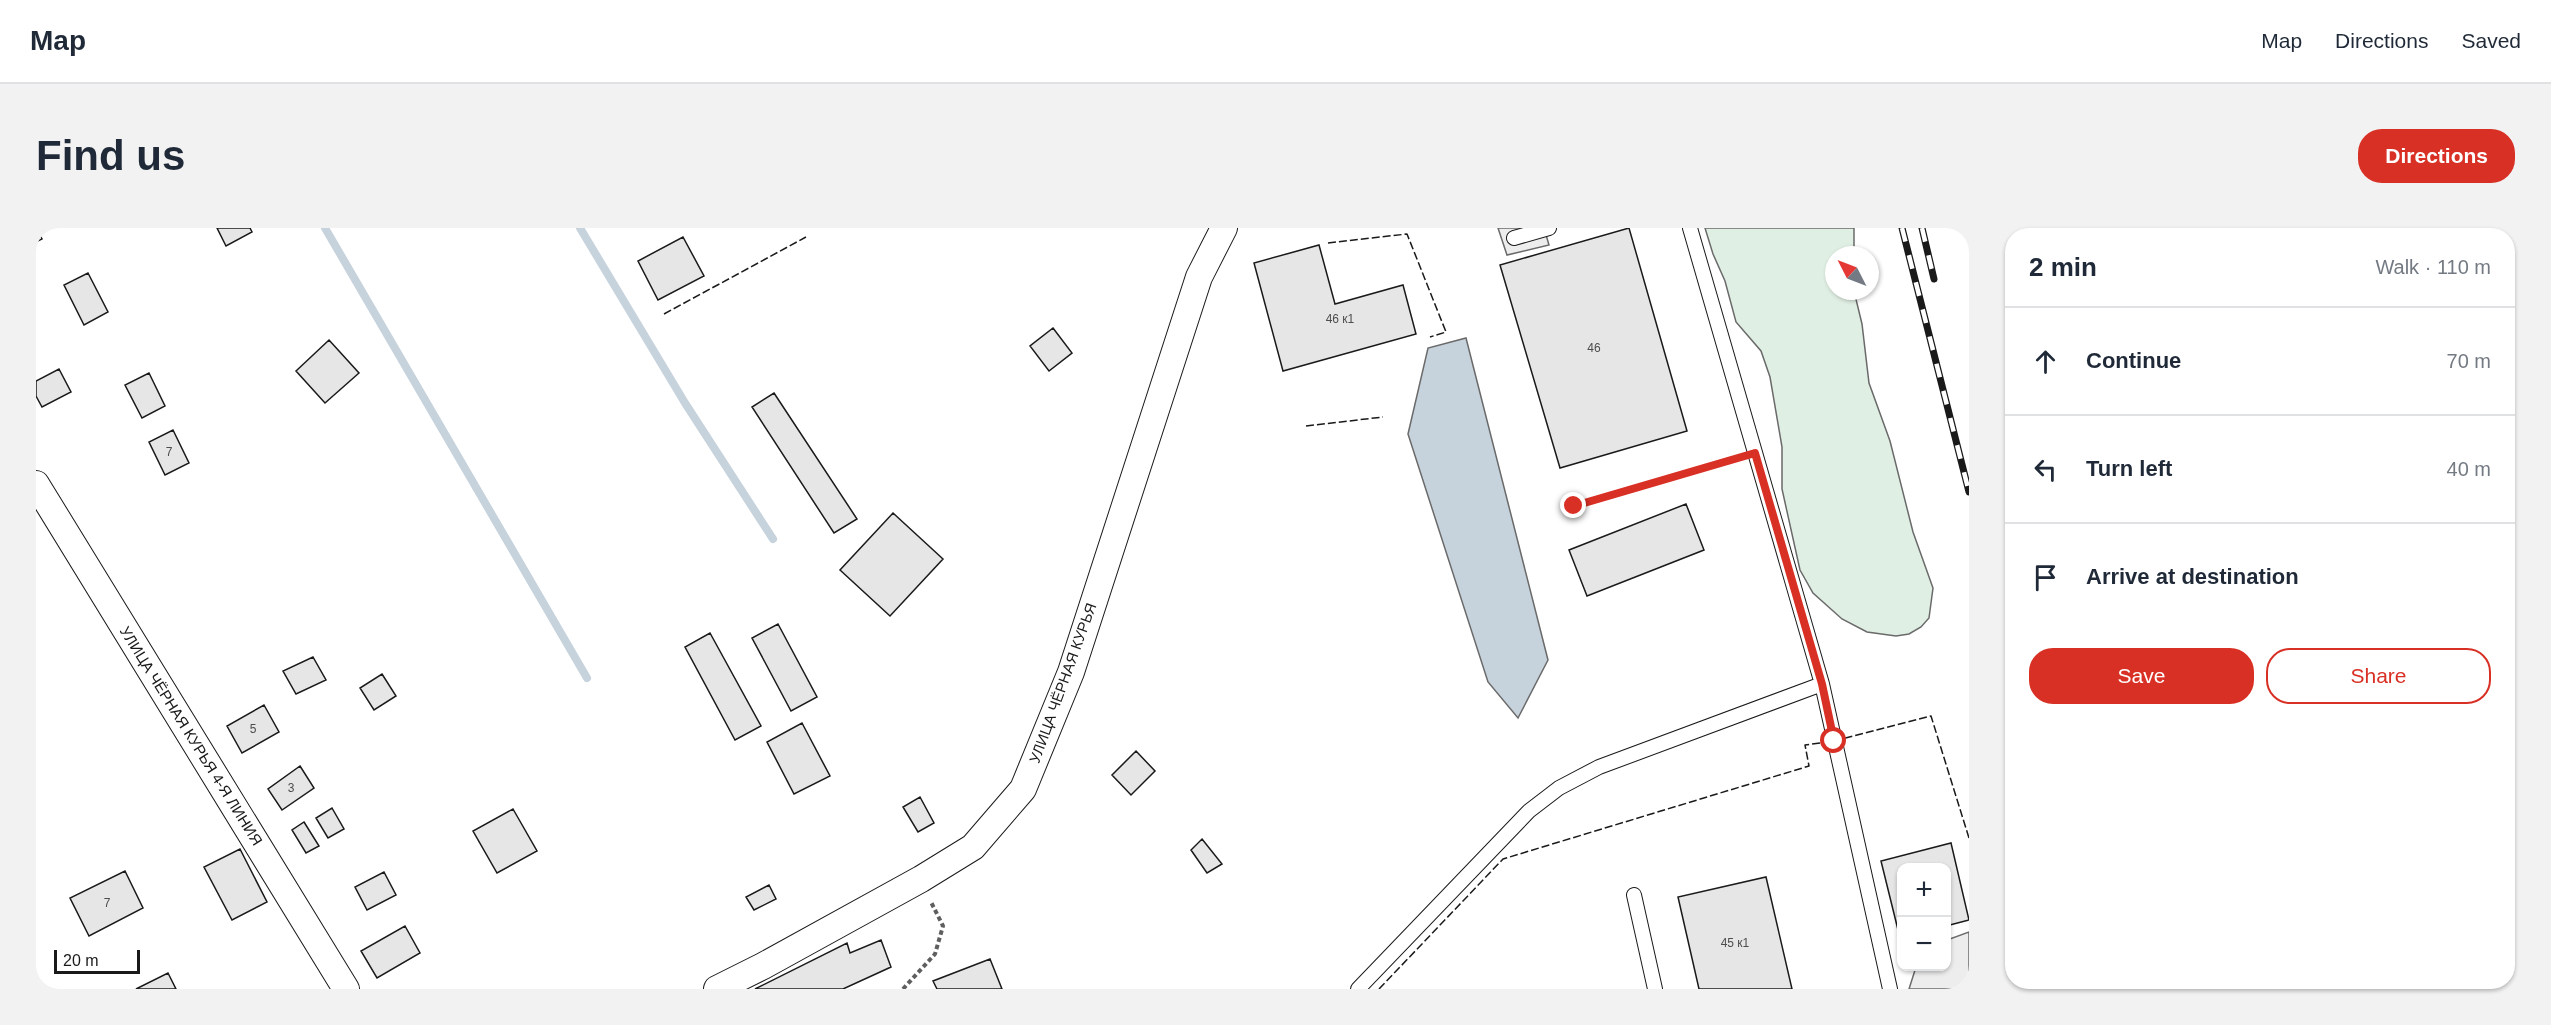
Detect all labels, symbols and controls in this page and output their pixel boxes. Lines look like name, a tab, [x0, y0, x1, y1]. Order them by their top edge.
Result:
text: Map	[30, 25, 86, 56]
text: Map	[2261, 29, 2302, 52]
text: Directions	[2335, 29, 2428, 52]
text: Saved	[2461, 29, 2521, 52]
button: Directions	[2358, 129, 2515, 183]
text: Find us	[36, 132, 185, 179]
north arrow	[1825, 246, 1879, 300]
text: 2 min	[2029, 252, 2097, 282]
text: Walk · 110 m	[2375, 256, 2491, 278]
house number: 46 к1	[1326, 312, 1355, 326]
house number: 46	[1587, 341, 1601, 355]
icon: ahead	[2029, 345, 2062, 378]
text: Continue	[2086, 348, 2181, 373]
text: 70 m	[2447, 350, 2491, 372]
house number: 7	[166, 445, 173, 459]
icon: left	[2029, 453, 2062, 486]
text: Turn left	[2086, 456, 2172, 481]
text: 40 m	[2447, 458, 2491, 480]
route end	[1560, 492, 1586, 518]
icon: arrive	[2029, 561, 2062, 594]
text: Arrive at destination	[2086, 564, 2299, 589]
street label: УЛИЦА ЧЁРНАЯ КУРЬЯ	[1026, 600, 1099, 765]
street label: УЛИЦА ЧЁРНАЯ КУРЬЯ 4-Я ЛИНИЯ	[117, 623, 266, 848]
button: Save	[2029, 648, 2254, 704]
button: Share	[2266, 648, 2491, 704]
house number: 5	[250, 722, 257, 736]
route start	[1820, 727, 1846, 753]
house number: 3	[288, 781, 295, 795]
map controls	[1897, 863, 1951, 971]
button: +	[1897, 863, 1951, 917]
house number: 7	[104, 896, 111, 910]
button: −	[1897, 917, 1951, 971]
house number: 45 к1	[1721, 936, 1750, 950]
scale bar	[54, 947, 140, 974]
text: 20 m	[63, 952, 99, 969]

